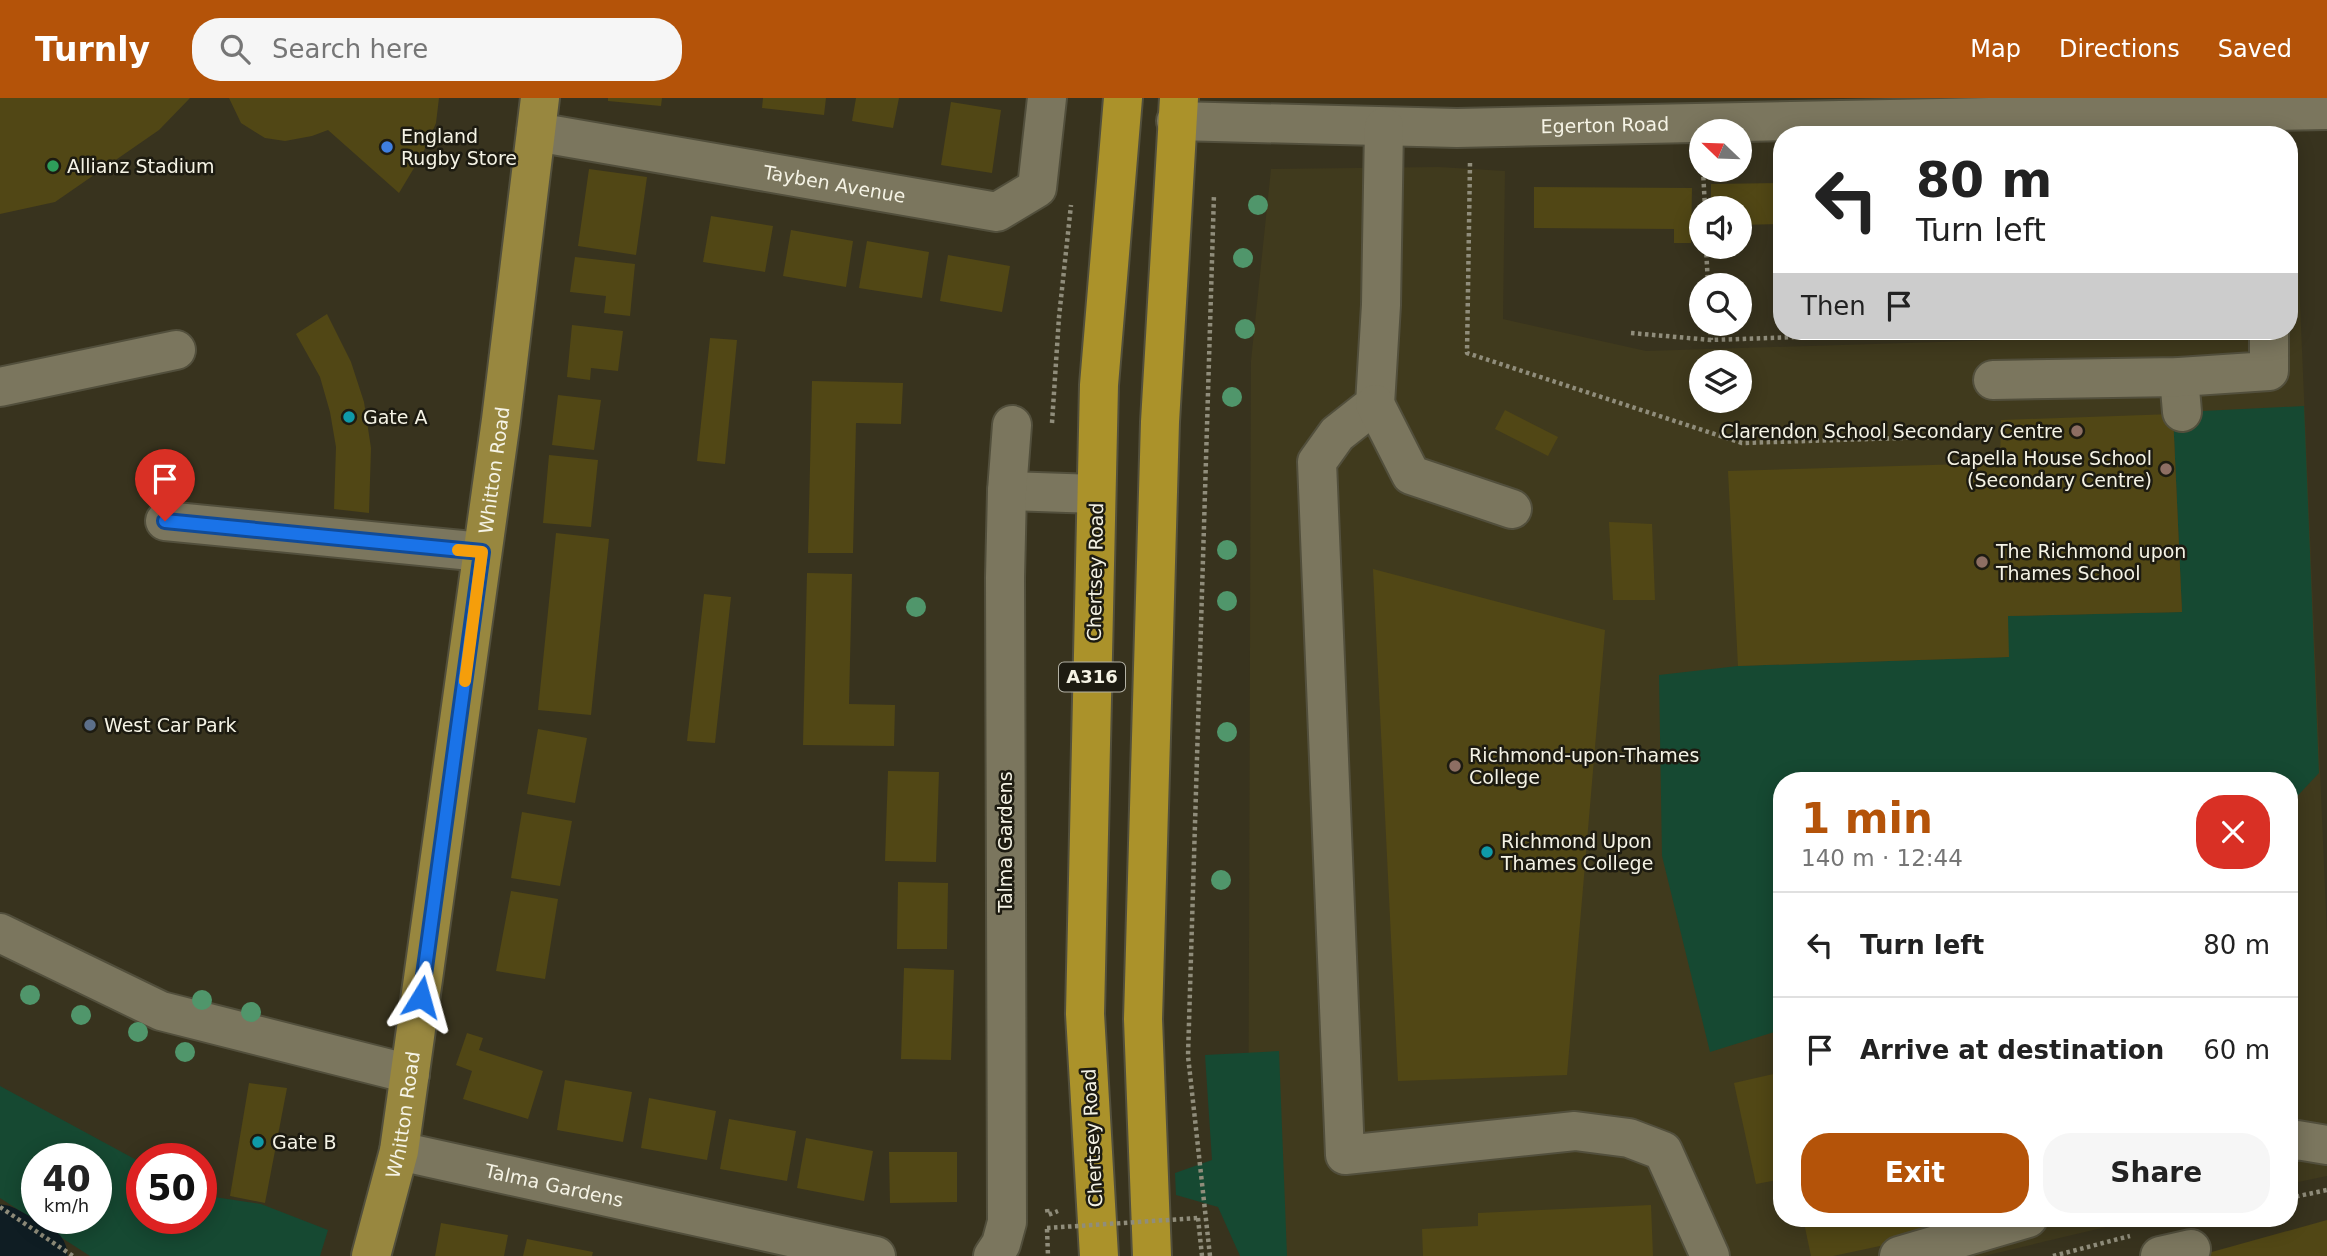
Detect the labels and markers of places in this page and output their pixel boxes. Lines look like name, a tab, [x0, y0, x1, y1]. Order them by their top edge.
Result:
place label: England Rugby Store	[401, 125, 517, 169]
marker: England Rugby Store	[379, 139, 395, 155]
place label: Allianz Stadium	[67, 155, 215, 177]
marker: Allianz Stadium	[45, 158, 61, 174]
place label: Gate A	[363, 406, 428, 428]
marker: Gate A	[341, 409, 357, 425]
place label: Clarendon School Secondary Centre	[1721, 420, 2063, 442]
marker: Clarendon School Secondary Centre	[2069, 423, 2085, 439]
place label: Capella House School (Secondary Centre)	[1946, 447, 2152, 491]
pin	[135, 449, 195, 521]
marker: Capella House School (Secondary Centre)	[2158, 461, 2174, 477]
place label: The Richmond upon Thames School	[1995, 540, 2186, 584]
marker: The Richmond upon Thames School	[1974, 554, 1990, 570]
place label: West Car Park	[104, 714, 237, 736]
marker: West Car Park	[82, 717, 98, 733]
place label: Richmond-upon-Thames College	[1469, 744, 1699, 788]
marker: Richmond-upon-Thames College	[1447, 758, 1463, 774]
place label: Richmond Upon Thames College	[1500, 830, 1653, 874]
marker: Richmond Upon Thames College	[1479, 844, 1495, 860]
place label: Gate B	[272, 1131, 337, 1153]
marker: Gate B	[250, 1134, 266, 1150]

